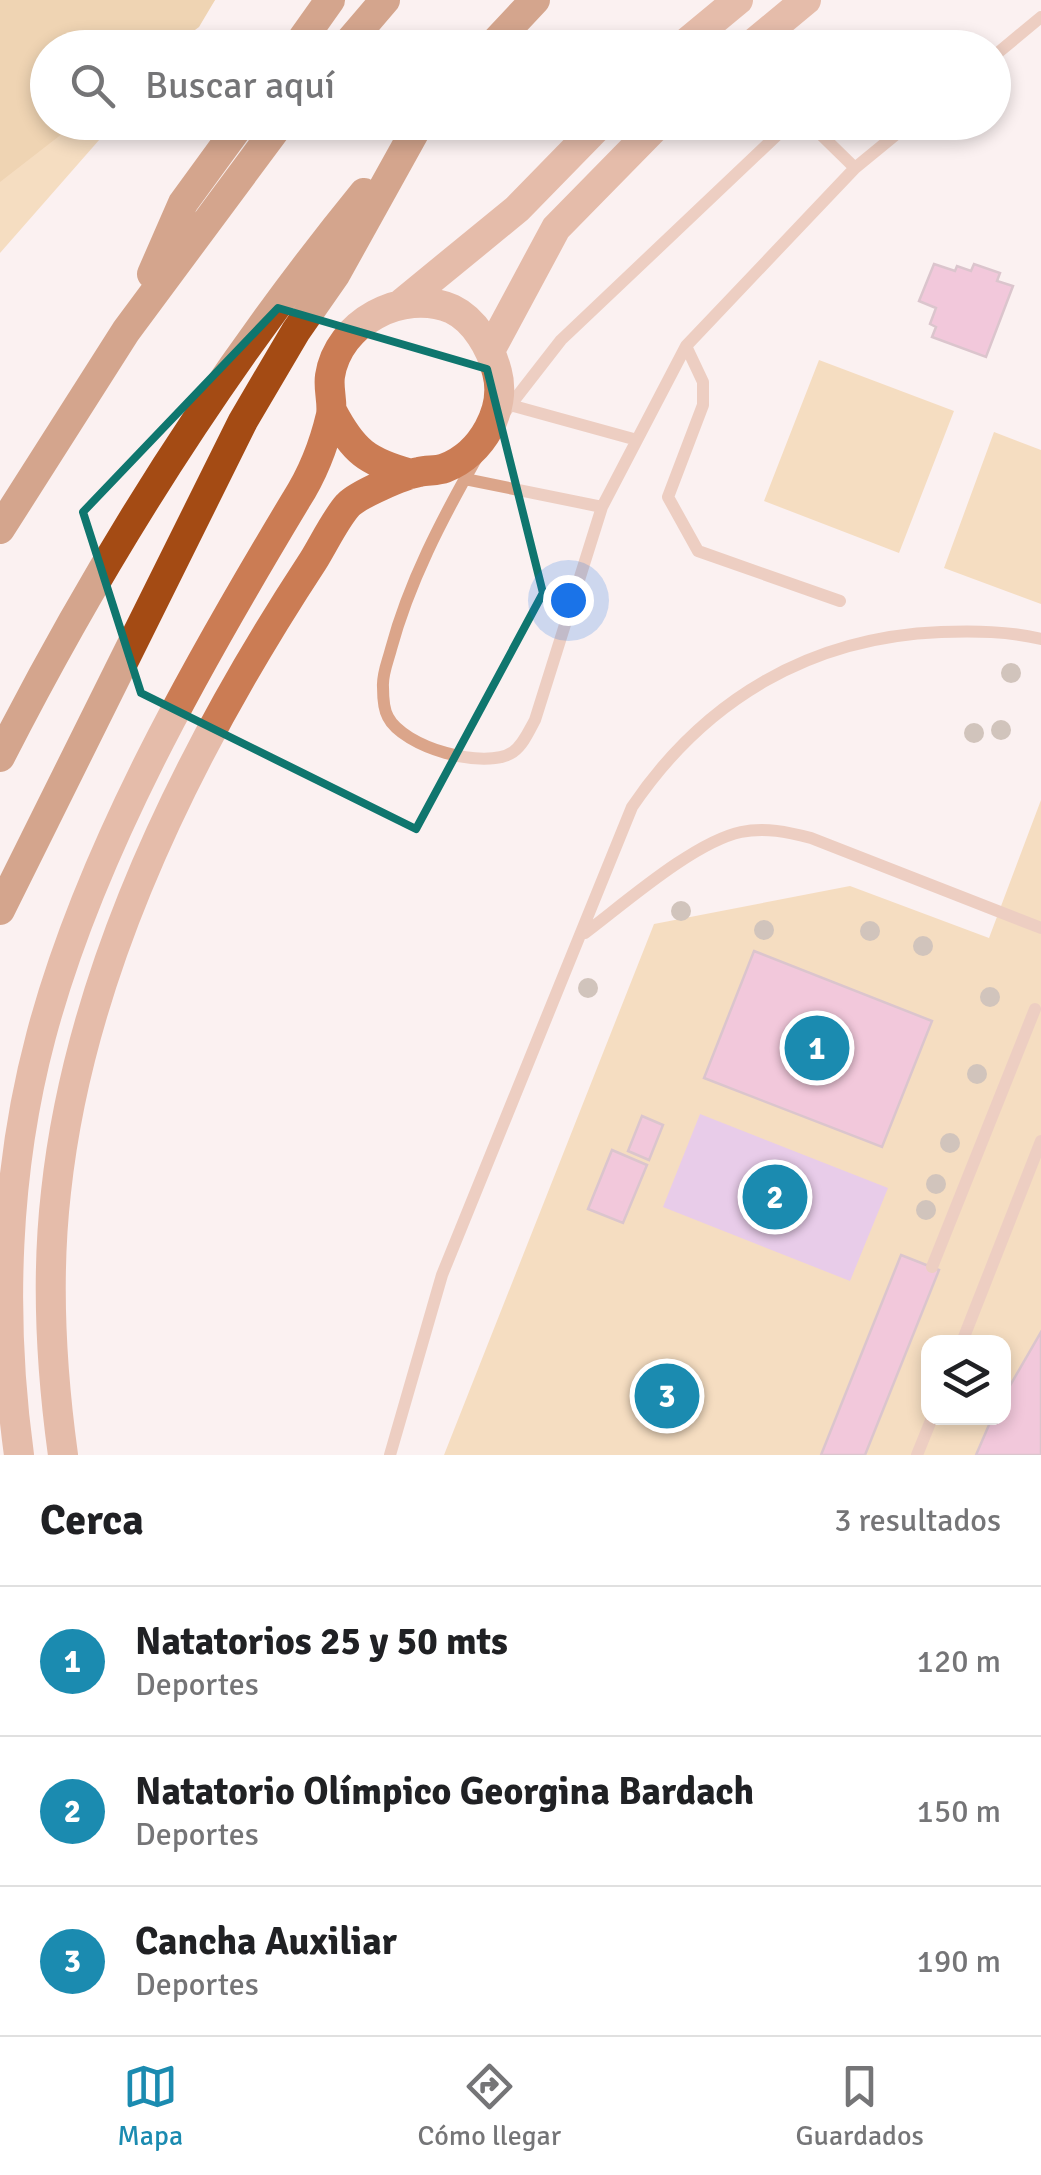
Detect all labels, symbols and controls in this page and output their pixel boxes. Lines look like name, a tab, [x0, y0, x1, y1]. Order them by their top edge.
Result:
search box	[30, 30, 1011, 140]
icon: search	[65, 58, 120, 113]
text: Buscar aquí	[145, 62, 335, 109]
your location	[543, 575, 594, 626]
pin: 1	[784, 1010, 850, 1086]
pin: 2	[742, 1160, 808, 1234]
map controls	[921, 1335, 1011, 1425]
button: layers	[921, 1335, 1011, 1425]
pin: 3	[634, 1358, 700, 1434]
text: Cerca	[40, 1495, 144, 1546]
text: 3 resultados	[834, 1501, 1001, 1540]
text: Natatorios 25 y 50 mts	[135, 1618, 508, 1665]
text: 1	[64, 1642, 81, 1681]
text: 120 m	[917, 1642, 1001, 1681]
text: Deportes	[135, 1665, 259, 1704]
text: Natatorio Olímpico Georgina Bardach	[135, 1768, 754, 1815]
text: 2	[64, 1792, 81, 1831]
text: 150 m	[917, 1792, 1001, 1831]
text: Deportes	[135, 1815, 259, 1854]
text: Cancha Auxiliar	[135, 1918, 397, 1965]
text: 3	[64, 1942, 81, 1981]
text: 190 m	[917, 1942, 1001, 1981]
text: Deportes	[135, 1965, 259, 2004]
tab: Mapa	[117, 2059, 183, 2153]
tab: Cómo llegar	[418, 2059, 561, 2153]
tab: Guardados	[796, 2059, 924, 2153]

